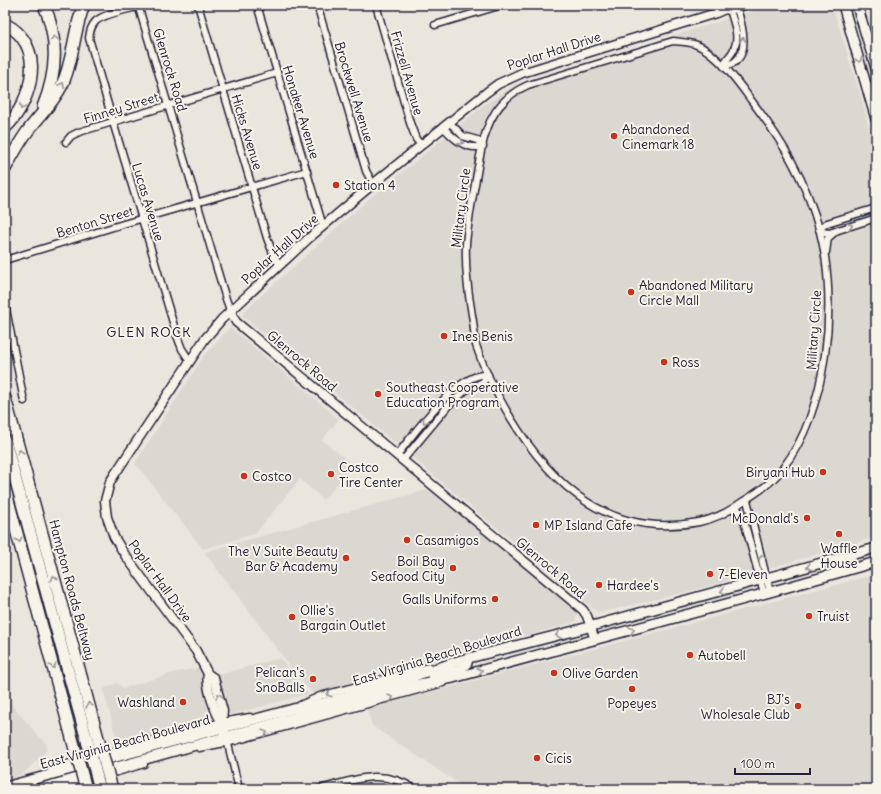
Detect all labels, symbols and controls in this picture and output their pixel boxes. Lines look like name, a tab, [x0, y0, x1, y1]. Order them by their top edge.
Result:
street label: Glenrock Road	[149, 26, 191, 114]
street label: Poplar Hall Drive	[505, 28, 603, 74]
street label: Frizzell Avenue	[387, 29, 427, 117]
one-way arrow	[50, 35, 59, 41]
one-way arrow	[739, 37, 748, 43]
street label: Brockwell Avenue	[331, 40, 377, 144]
one-way arrow	[854, 57, 863, 64]
street label: Honaker Avenue	[279, 63, 323, 161]
one-way arrow	[57, 82, 64, 90]
street label: Finney Street	[81, 88, 161, 127]
street label: Hicks Avenue	[227, 92, 267, 172]
one-way arrow	[19, 103, 26, 110]
place label: Abandoned Cinemark 18	[622, 121, 695, 153]
marker: Abandoned Cinemark 18	[609, 131, 619, 141]
one-way arrow	[457, 137, 464, 145]
street label: Lucas Avenue	[128, 161, 168, 243]
street label: Military Circle	[448, 167, 474, 249]
place label: Station 4	[344, 177, 396, 194]
marker: Station 4	[331, 180, 341, 190]
street label: Benton Street	[54, 202, 136, 242]
street label: Poplar Hall Drive	[238, 210, 322, 288]
one-way arrow	[846, 222, 853, 231]
place label: Abandoned Military Circle Mall	[639, 277, 753, 309]
marker: Abandoned Military Circle Mall	[626, 287, 636, 297]
street label: Military Circle	[803, 289, 825, 371]
district label: GLEN ROCK	[106, 323, 192, 341]
street label: Glenrock Road	[264, 327, 341, 395]
place label: Ines Benis	[452, 328, 513, 345]
marker: Ines Benis	[439, 331, 449, 341]
place label: Ross	[672, 354, 699, 371]
marker: Ross	[659, 357, 669, 367]
place label: Southeast Cooperative Education Program	[386, 379, 518, 411]
marker: Southeast Cooperative Education Program	[373, 389, 383, 399]
one-way arrow	[422, 416, 429, 423]
one-way arrow	[16, 449, 25, 456]
place label: Costco Tire Center	[339, 459, 404, 491]
place label: Biryani Hub	[746, 464, 815, 481]
marker: Biryani Hub	[818, 467, 828, 477]
place label: Costco	[252, 468, 292, 485]
marker: Costco Tire Center	[326, 469, 336, 479]
marker: Costco	[239, 471, 249, 481]
place label: McDonald's	[732, 510, 799, 527]
marker: McDonald's	[802, 513, 812, 523]
place label: MP Island Cafe	[544, 517, 632, 534]
street label: Hampton Roads Beltway	[45, 518, 99, 662]
marker: MP Island Cafe	[531, 520, 541, 530]
marker: Waffle House	[834, 529, 844, 539]
place label: Casamigos	[415, 532, 479, 549]
street label: Glenrock Road	[513, 534, 590, 602]
marker: Casamigos	[402, 535, 412, 545]
one-way arrow	[14, 536, 23, 543]
street label: Poplar Hall Drive	[124, 537, 196, 625]
place label: Waffle House	[820, 540, 858, 572]
place label: The V Suite Beauty Bar & Academy	[228, 543, 338, 575]
marker: The V Suite Beauty Bar & Academy	[341, 553, 351, 563]
place label: Boil Bay Seafood City	[371, 553, 445, 585]
one-way arrow	[758, 554, 766, 561]
one-way arrow	[806, 562, 813, 571]
marker: Boil Bay Seafood City	[448, 563, 458, 573]
place label: 7-Eleven	[718, 566, 768, 583]
marker: 7-Eleven	[705, 569, 715, 579]
one-way arrow	[51, 574, 59, 581]
place label: Hardee's	[607, 577, 659, 594]
marker: Hardee's	[594, 580, 604, 590]
one-way arrow	[719, 586, 726, 595]
place label: Galls Uniforms	[402, 591, 487, 608]
marker: Galls Uniforms	[490, 594, 500, 604]
place label: Ollie's Bargain Outlet	[300, 602, 386, 634]
place label: Truist	[817, 608, 850, 625]
marker: Truist	[804, 611, 814, 621]
marker: Ollie's Bargain Outlet	[287, 612, 297, 622]
street label: East Virginia Beach Boulevard	[351, 622, 524, 690]
one-way arrow	[628, 626, 635, 635]
one-way arrow	[555, 630, 562, 638]
place label: Autobell	[698, 647, 746, 664]
marker: Autobell	[685, 650, 695, 660]
one-way arrow	[48, 662, 57, 669]
place label: Pelican's SnoBalls	[255, 664, 305, 696]
place label: Olive Garden	[562, 665, 639, 682]
one-way arrow	[476, 667, 483, 676]
marker: Olive Garden	[549, 668, 559, 678]
marker: Pelican's SnoBalls	[308, 674, 318, 684]
marker: Popeyes	[627, 684, 637, 694]
one-way arrow	[325, 689, 332, 698]
place label: BJ's Wholesale Club	[701, 691, 790, 723]
one-way arrow	[215, 693, 224, 700]
place label: Washland	[117, 694, 175, 711]
one-way arrow	[387, 695, 394, 703]
place label: Popeyes	[607, 695, 657, 712]
marker: Washland	[178, 697, 188, 707]
marker: BJ's Wholesale Club	[793, 701, 803, 711]
one-way arrow	[85, 702, 94, 709]
street label: East Virginia Beach Boulevard	[38, 711, 212, 773]
one-way arrow	[262, 729, 268, 737]
place label: Cicis	[545, 750, 572, 767]
scale bar	[735, 750, 810, 776]
marker: Cicis	[532, 753, 542, 763]
text: 100 m	[741, 756, 775, 771]

